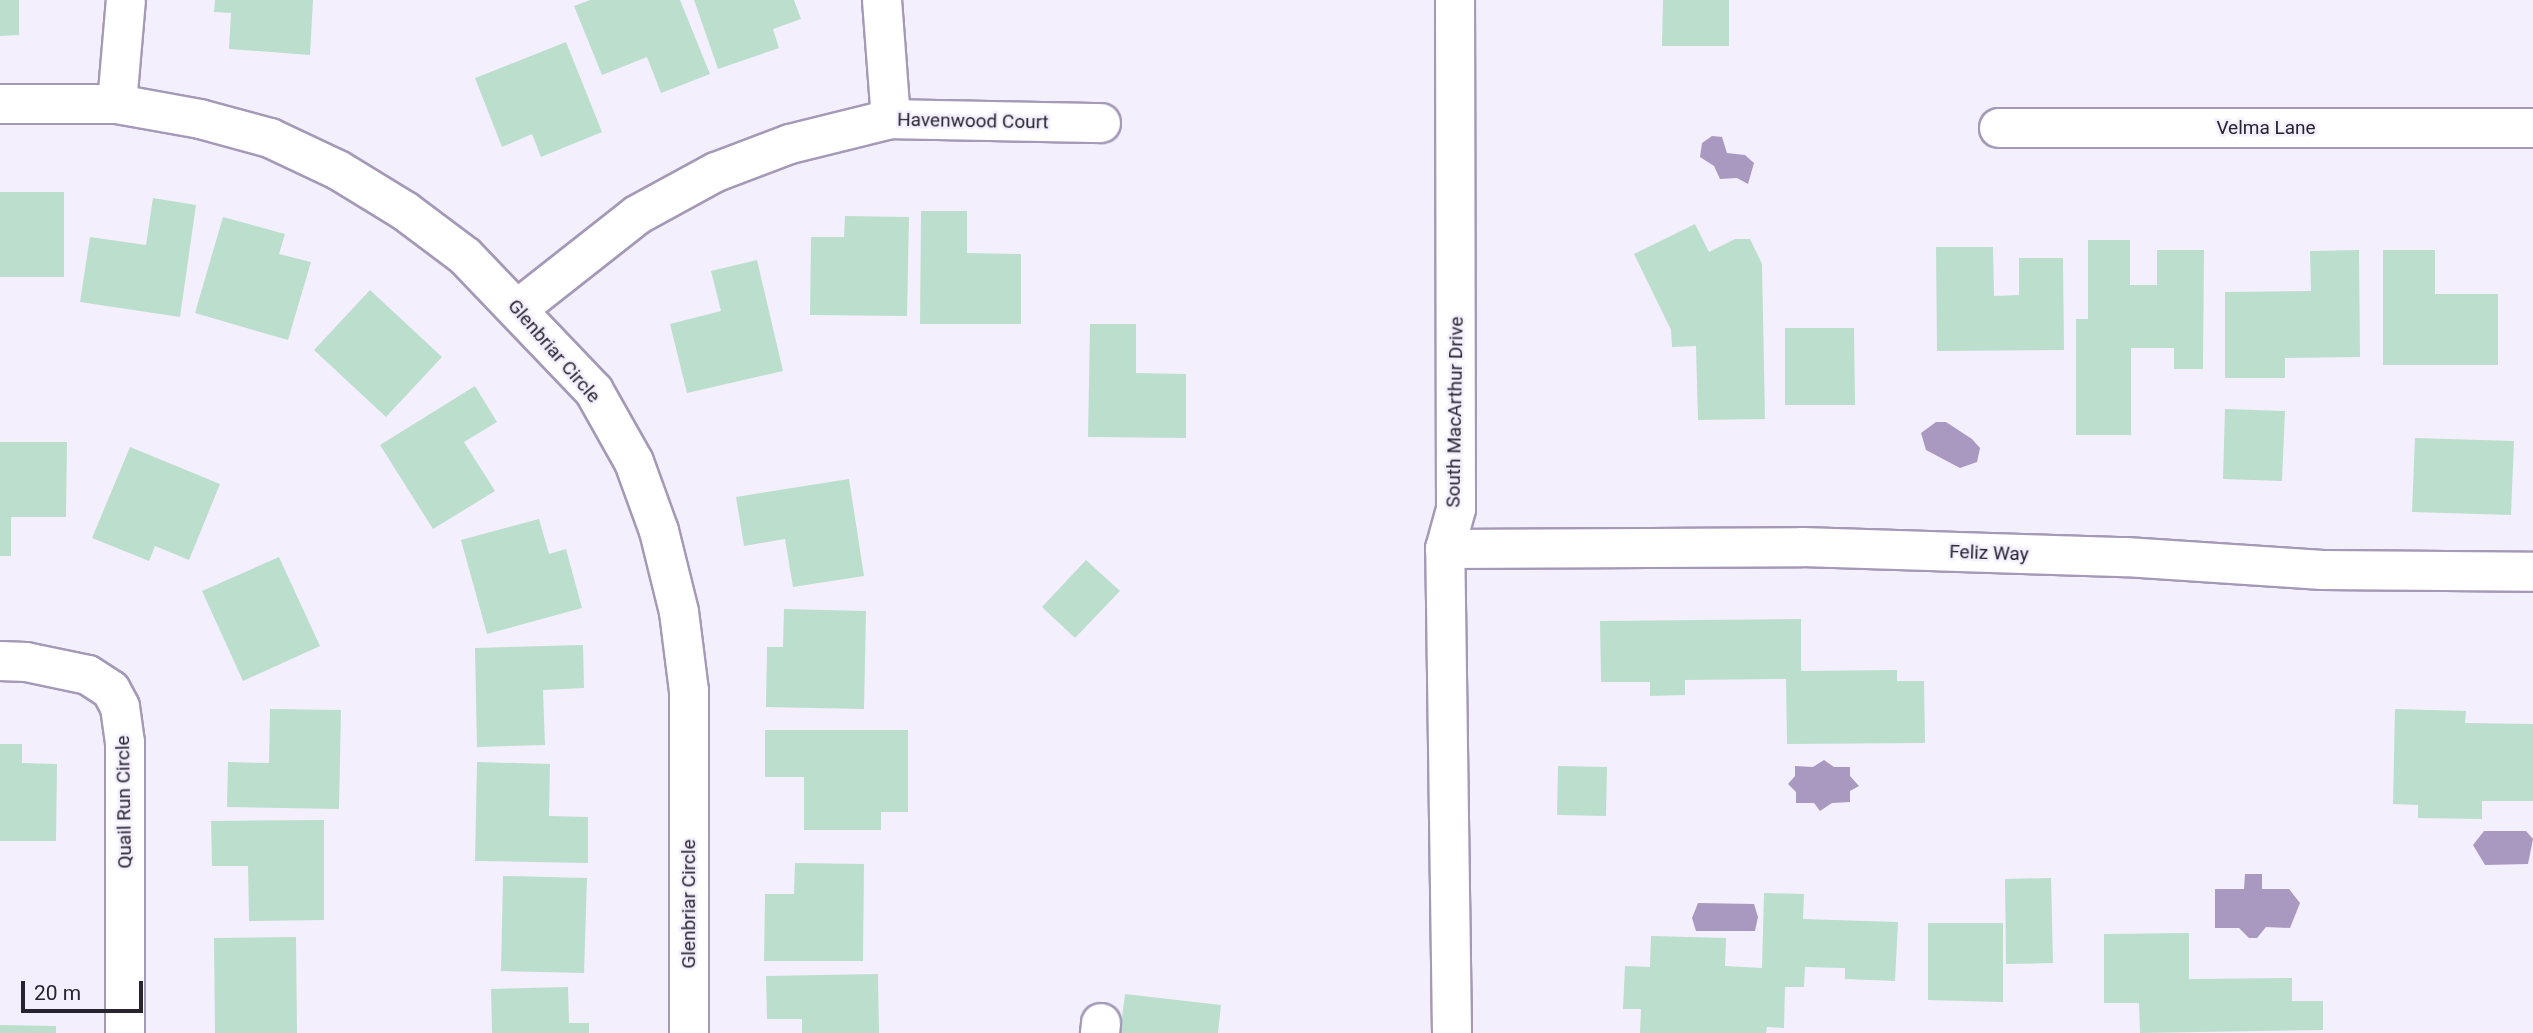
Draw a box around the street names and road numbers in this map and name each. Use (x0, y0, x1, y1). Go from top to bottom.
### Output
street label: Havenwood Court (897, 108, 1049, 134)
street label: Velma Lane (2216, 117, 2316, 139)
street label: Glenbriar Circle (503, 295, 605, 407)
street label: South MacArthur Drive (1442, 316, 1468, 508)
street label: Feliz Way (1949, 540, 2029, 566)
street label: Quail Run Circle (111, 735, 137, 869)
street label: Glenbriar Circle (678, 839, 700, 969)

